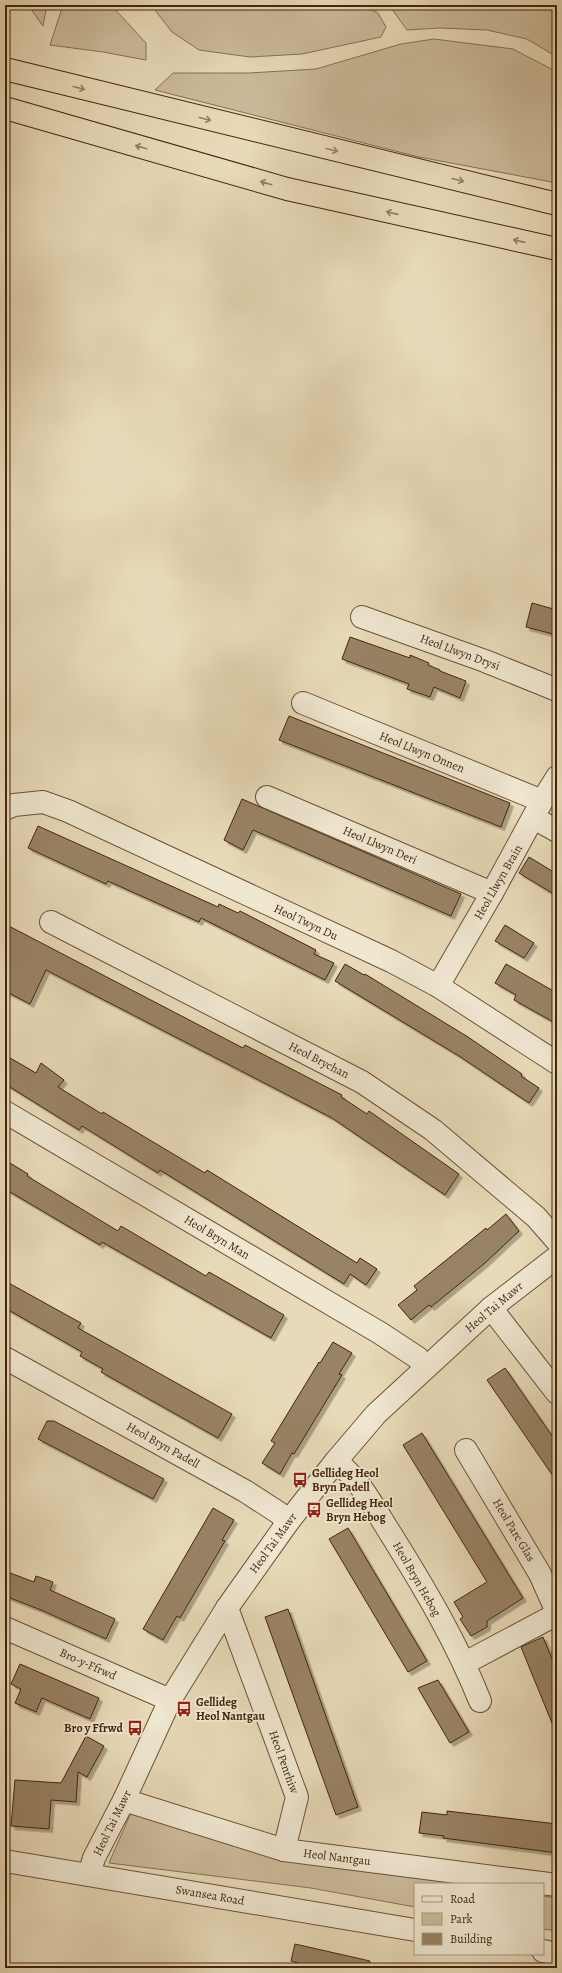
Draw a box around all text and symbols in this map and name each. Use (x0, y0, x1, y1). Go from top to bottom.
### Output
one-way arrow (72, 85, 85, 93)
one-way arrow (199, 116, 212, 123)
one-way arrow (134, 143, 147, 150)
one-way arrow (325, 146, 338, 154)
one-way arrow (451, 177, 464, 185)
one-way arrow (259, 179, 272, 186)
one-way arrow (386, 208, 399, 216)
one-way arrow (513, 236, 526, 244)
street label: Heol Llwyn Drysi (418, 630, 502, 674)
street label: Heol Llwyn Onnen (377, 728, 467, 777)
street label: Heol Llwyn Deri (340, 822, 420, 868)
street label: Heol Llwyn Brain (470, 841, 526, 923)
street label: Heol Twyn Du (271, 900, 341, 944)
street label: Heol Brychan (286, 1038, 352, 1082)
street label: Heol Bryn Man (181, 1211, 253, 1263)
street label: Heol Tai Mawr (462, 1278, 527, 1336)
street label: Heol Bryn Padell (124, 1418, 202, 1472)
place label: Gellideg Heol Bryn Padell (312, 1465, 380, 1495)
bus stop icon: Gellideg Heol Bryn Padell (291, 1471, 309, 1489)
place label: Gellideg Heol Bryn Hebog (326, 1495, 394, 1525)
street label: Heol Parc Glas (489, 1496, 539, 1565)
bus stop icon: Gellideg Heol Bryn Hebog (305, 1501, 323, 1519)
street label: Heol Tai Mawr (246, 1509, 301, 1577)
street label: Heol Bryn Hebog (389, 1539, 445, 1619)
street label: Bro-y-Ffrwd (57, 1644, 119, 1684)
place label: Gellideg Heol Nantgau (196, 1694, 266, 1724)
bus stop icon: Gellideg Heol Nantgau (175, 1700, 193, 1718)
bus stop icon: Bro y Ffrwd (126, 1719, 144, 1737)
place label: Bro y Ffrwd (64, 1720, 124, 1736)
street label: Heol Penrhiw (265, 1728, 303, 1796)
street label: Heol Tai Mawr (89, 1787, 135, 1859)
street label: Heol Nantgau (302, 1845, 372, 1869)
street label: Swansea Road (174, 1881, 246, 1909)
legend (414, 1883, 544, 1955)
text: Road (450, 1891, 476, 1907)
text: Park (450, 1911, 473, 1927)
text: Building (450, 1931, 492, 1947)

